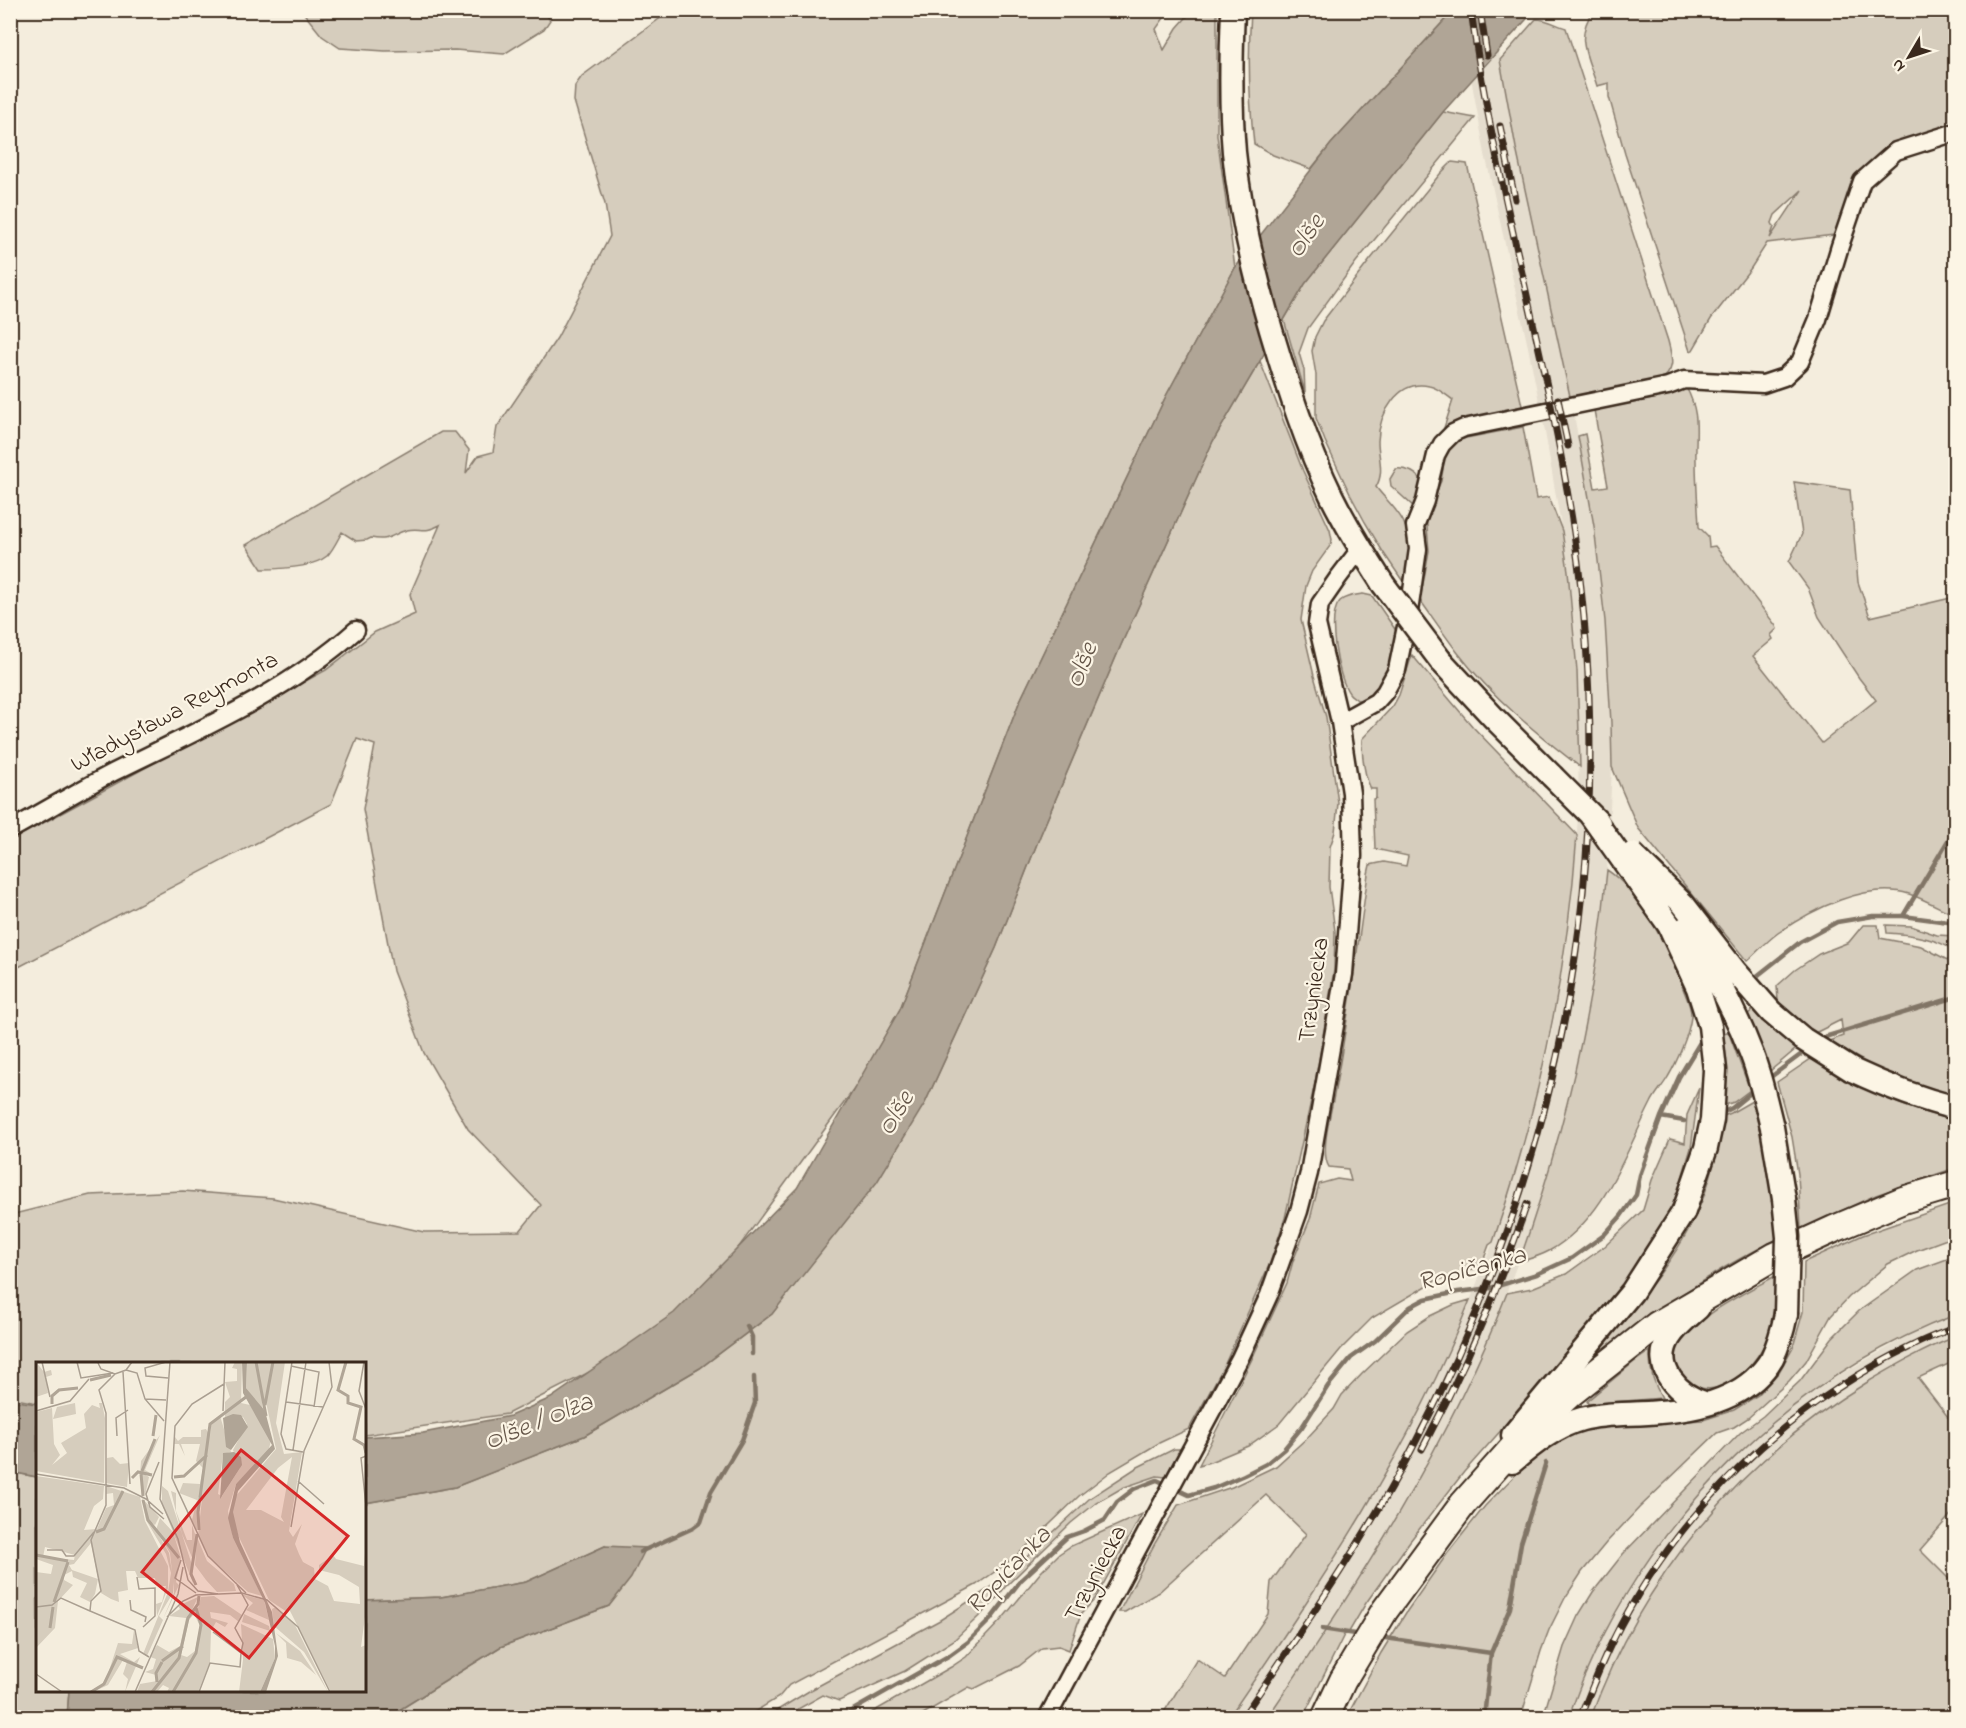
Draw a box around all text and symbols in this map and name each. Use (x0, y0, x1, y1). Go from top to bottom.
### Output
north arrow (1879, 27, 1939, 87)
text: N (1886, 53, 1912, 77)
water label: Olše (1278, 206, 1336, 267)
water label: Olše (1057, 636, 1110, 694)
street label: Władysława Reymonta (65, 643, 285, 783)
street label: Trzyniecka (1290, 935, 1341, 1045)
water label: Olše (869, 1083, 926, 1144)
water label: Ropičanka (1414, 1237, 1531, 1303)
inset map (36, 1362, 366, 1692)
water label: Olše / Olza (479, 1384, 600, 1462)
water label: Ropičanka (957, 1517, 1062, 1624)
street label: Trzyniecka (1057, 1519, 1138, 1629)

